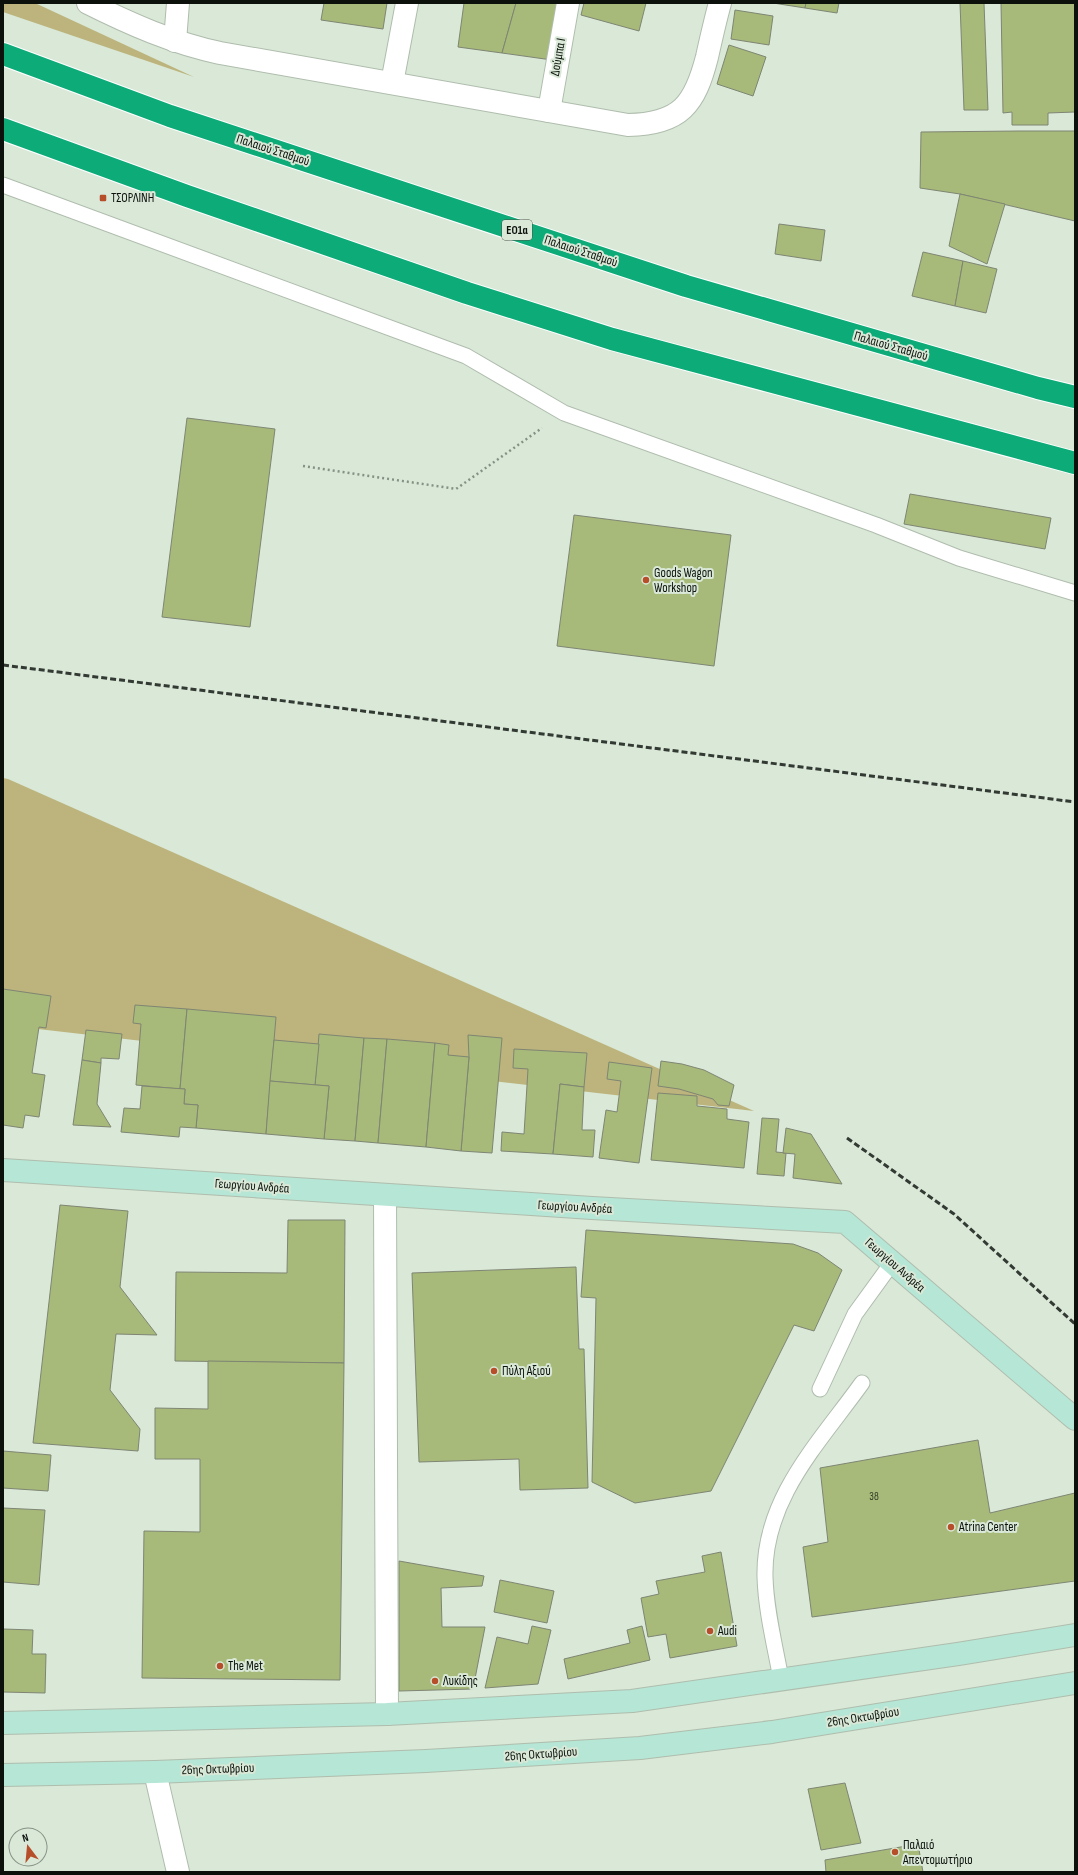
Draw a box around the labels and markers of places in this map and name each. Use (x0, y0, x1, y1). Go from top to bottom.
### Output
place label: ΤΣΟΡΛΙΝΗ (111, 190, 154, 206)
marker: ΤΣΟΡΛΙΝΗ (98, 193, 108, 203)
place label: Goods Wagon Workshop (654, 565, 713, 596)
marker: Goods Wagon Workshop (641, 575, 651, 585)
place label: Πύλη Αξιού (502, 1363, 551, 1379)
marker: Πύλη Αξιού (489, 1366, 499, 1376)
place label: Atrina Center (958, 1519, 1017, 1535)
marker: Atrina Center (946, 1522, 956, 1532)
place label: Audi (717, 1623, 737, 1639)
marker: Audi (705, 1626, 715, 1636)
place label: The Met (228, 1658, 263, 1674)
marker: The Met (215, 1661, 225, 1671)
place label: Λυκίδης (442, 1673, 478, 1689)
marker: Λυκίδης (430, 1676, 440, 1686)
place label: Παλαιό Απεντομωτήριο (902, 1837, 973, 1868)
marker: Παλαιό Απεντομωτήριο (890, 1847, 900, 1857)

